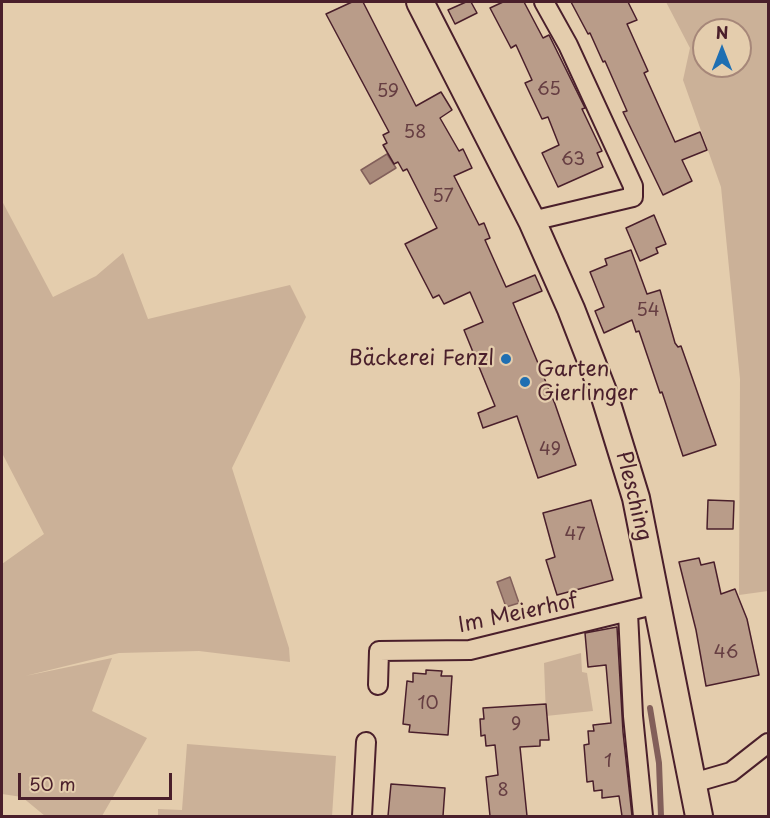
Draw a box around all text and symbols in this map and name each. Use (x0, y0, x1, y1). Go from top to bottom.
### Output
north arrow (692, 18, 752, 78)
text: N (716, 20, 728, 44)
house number: 65 (537, 79, 561, 101)
house number: 59 (377, 81, 399, 103)
house number: 58 (404, 122, 426, 144)
house number: 63 (561, 149, 585, 171)
house number: 57 (432, 186, 454, 208)
house number: 54 (636, 300, 660, 322)
place label: Bäckerei Fenzl (349, 346, 494, 372)
marker: Bäckerei Fenzl (499, 352, 513, 366)
place label: Garten Gierlinger (537, 357, 638, 407)
marker: Garten Gierlinger (518, 375, 532, 389)
house number: 49 (539, 439, 561, 461)
street label: Plesching (610, 448, 656, 544)
house number: 47 (564, 524, 586, 546)
street label: Im Meierhof (456, 589, 580, 639)
house number: 46 (714, 642, 738, 664)
house number: 10 (417, 693, 439, 715)
house number: 9 (511, 714, 521, 736)
house number: 1 (604, 751, 612, 773)
scale bar (21, 761, 176, 799)
text: 50 m (29, 770, 76, 797)
house number: 8 (497, 780, 509, 802)

